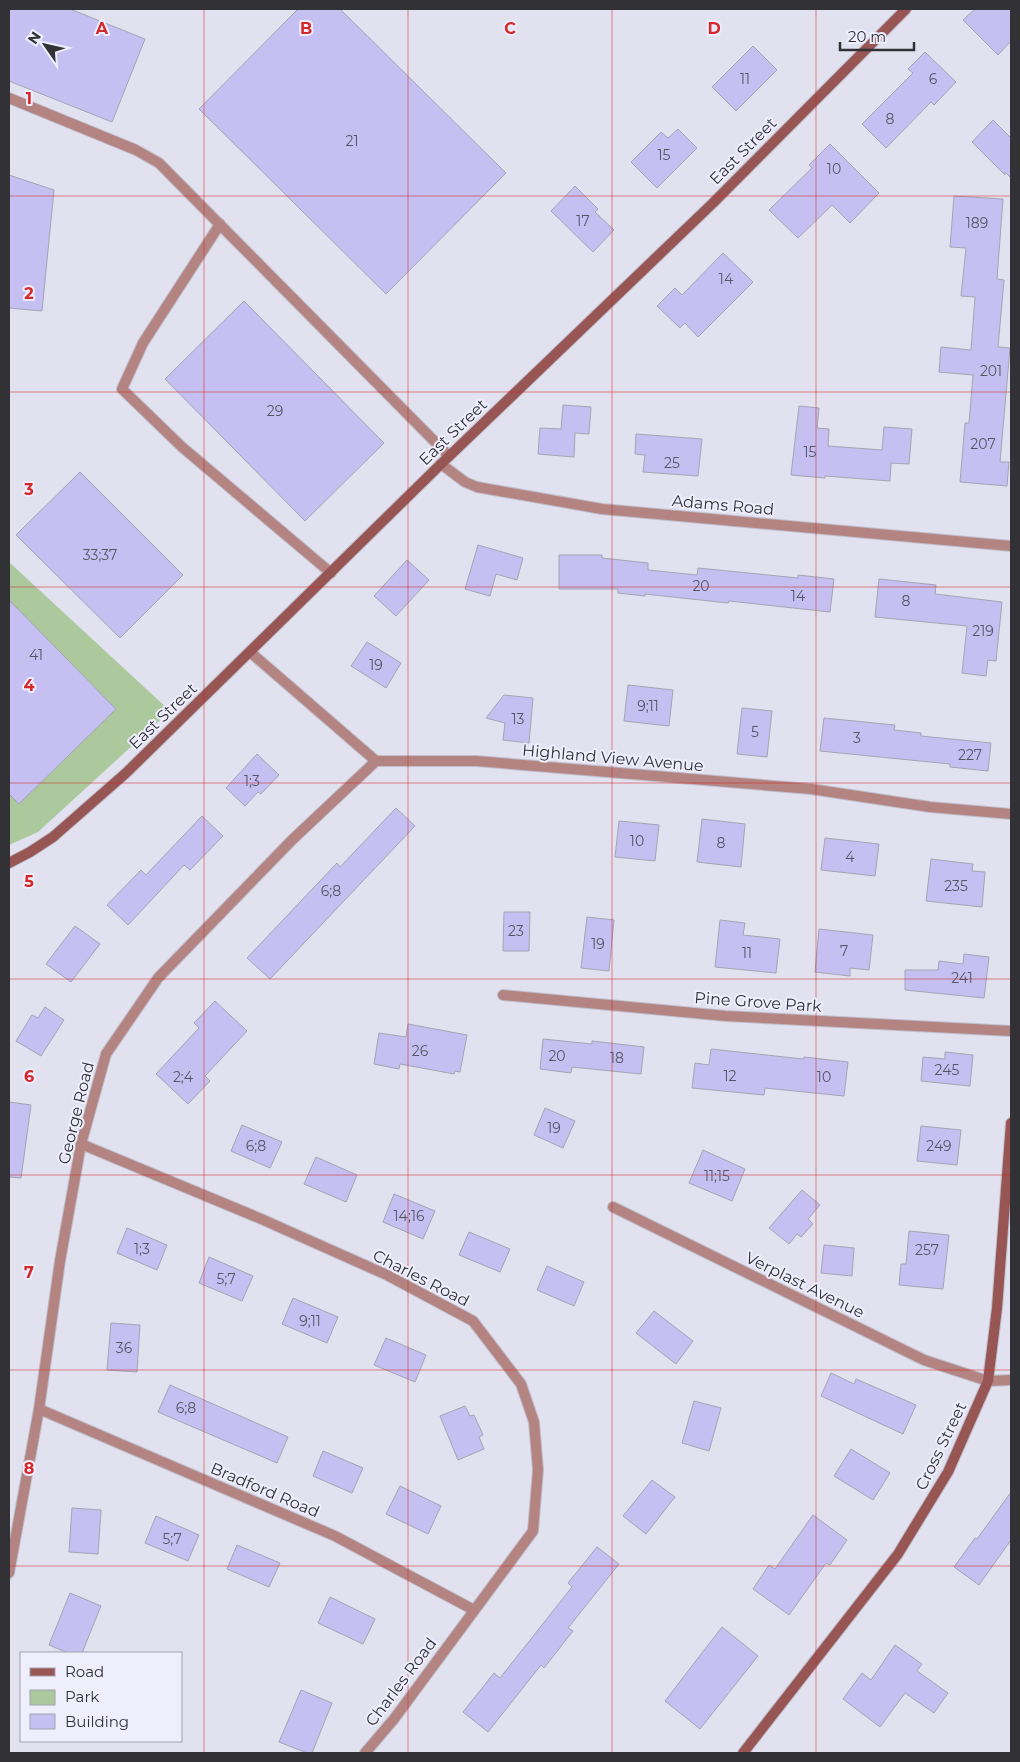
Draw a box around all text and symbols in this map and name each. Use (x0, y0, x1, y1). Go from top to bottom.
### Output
text: A (95, 19, 109, 38)
text: B (300, 19, 312, 38)
text: C (504, 19, 516, 38)
text: D (707, 19, 721, 38)
north arrow (20, 20, 70, 70)
scale bar (840, 20, 914, 52)
text: 20 m (848, 27, 886, 46)
text: N (24, 28, 45, 47)
house number: 11 (740, 70, 750, 88)
house number: 6 (929, 70, 938, 88)
text: 1 (26, 89, 32, 108)
house number: 8 (886, 110, 895, 128)
street label: East Street (706, 113, 781, 188)
house number: 21 (345, 132, 359, 150)
house number: 15 (658, 146, 671, 164)
house number: 10 (827, 160, 841, 178)
house number: 17 (576, 212, 590, 230)
house number: 189 (966, 214, 988, 232)
house number: 14 (719, 270, 734, 288)
text: 2 (24, 284, 34, 303)
house number: 201 (980, 362, 1002, 380)
street label: East Street (415, 395, 491, 469)
house number: 29 (267, 402, 283, 420)
house number: 207 (970, 435, 996, 453)
house number: 15 (804, 443, 817, 461)
house number: 25 (664, 454, 680, 472)
text: 3 (23, 480, 34, 499)
street label: Adams Road (671, 491, 775, 519)
house number: 33;37 (83, 546, 117, 564)
house number: 20 (692, 577, 710, 595)
house number: 14 (791, 587, 806, 605)
house number: 8 (902, 592, 911, 610)
house number: 219 (972, 622, 994, 640)
house number: 41 (29, 646, 43, 664)
house number: 19 (369, 656, 383, 674)
text: 4 (23, 676, 35, 695)
street label: East Street (125, 679, 201, 753)
house number: 9;11 (637, 697, 659, 715)
house number: 13 (512, 710, 525, 728)
house number: 5 (751, 723, 759, 741)
house number: 3 (853, 729, 861, 747)
street label: Highland View Avenue (522, 741, 704, 775)
house number: 227 (958, 746, 982, 764)
house number: 1;3 (244, 772, 260, 790)
house number: 10 (630, 832, 644, 850)
house number: 8 (717, 834, 726, 852)
house number: 4 (845, 848, 855, 866)
text: 5 (24, 872, 34, 891)
house number: 235 (944, 877, 968, 895)
house number: 6;8 (321, 882, 341, 900)
house number: 23 (508, 922, 524, 940)
house number: 19 (591, 935, 605, 953)
house number: 7 (840, 942, 848, 960)
house number: 11 (742, 944, 752, 962)
house number: 241 (951, 969, 973, 987)
street label: Pine Grove Park (694, 988, 823, 1016)
house number: 26 (412, 1042, 429, 1060)
house number: 20 (548, 1047, 566, 1065)
house number: 18 (610, 1049, 624, 1067)
street label: George Road (54, 1060, 98, 1166)
house number: 245 (935, 1061, 959, 1079)
text: 6 (24, 1067, 34, 1086)
house number: 12 (723, 1067, 737, 1085)
house number: 2;4 (173, 1068, 194, 1086)
house number: 10 (817, 1068, 831, 1086)
house number: 19 (547, 1119, 561, 1137)
house number: 6;8 (246, 1137, 266, 1155)
house number: 249 (926, 1137, 952, 1155)
house number: 11;15 (704, 1167, 730, 1185)
house number: 14;16 (394, 1207, 425, 1225)
house number: 1;3 (134, 1240, 150, 1258)
house number: 257 (915, 1241, 939, 1259)
street label: Charles Road (370, 1246, 472, 1310)
street label: Verplast Avenue (743, 1248, 867, 1322)
text: 7 (24, 1263, 34, 1282)
house number: 5;7 (216, 1270, 236, 1288)
house number: 9;11 (299, 1312, 321, 1330)
house number: 36 (116, 1339, 133, 1357)
street label: Cross Street (911, 1398, 971, 1493)
house number: 6;8 (176, 1399, 196, 1417)
street label: Bradford Road (208, 1458, 322, 1522)
text: 8 (24, 1459, 34, 1478)
house number: 5;7 (162, 1530, 182, 1548)
street label: Charles Road (362, 1634, 440, 1730)
legend (20, 1652, 182, 1742)
text: Road (65, 1662, 104, 1681)
text: Park (65, 1687, 99, 1706)
text: Building (65, 1712, 129, 1731)

